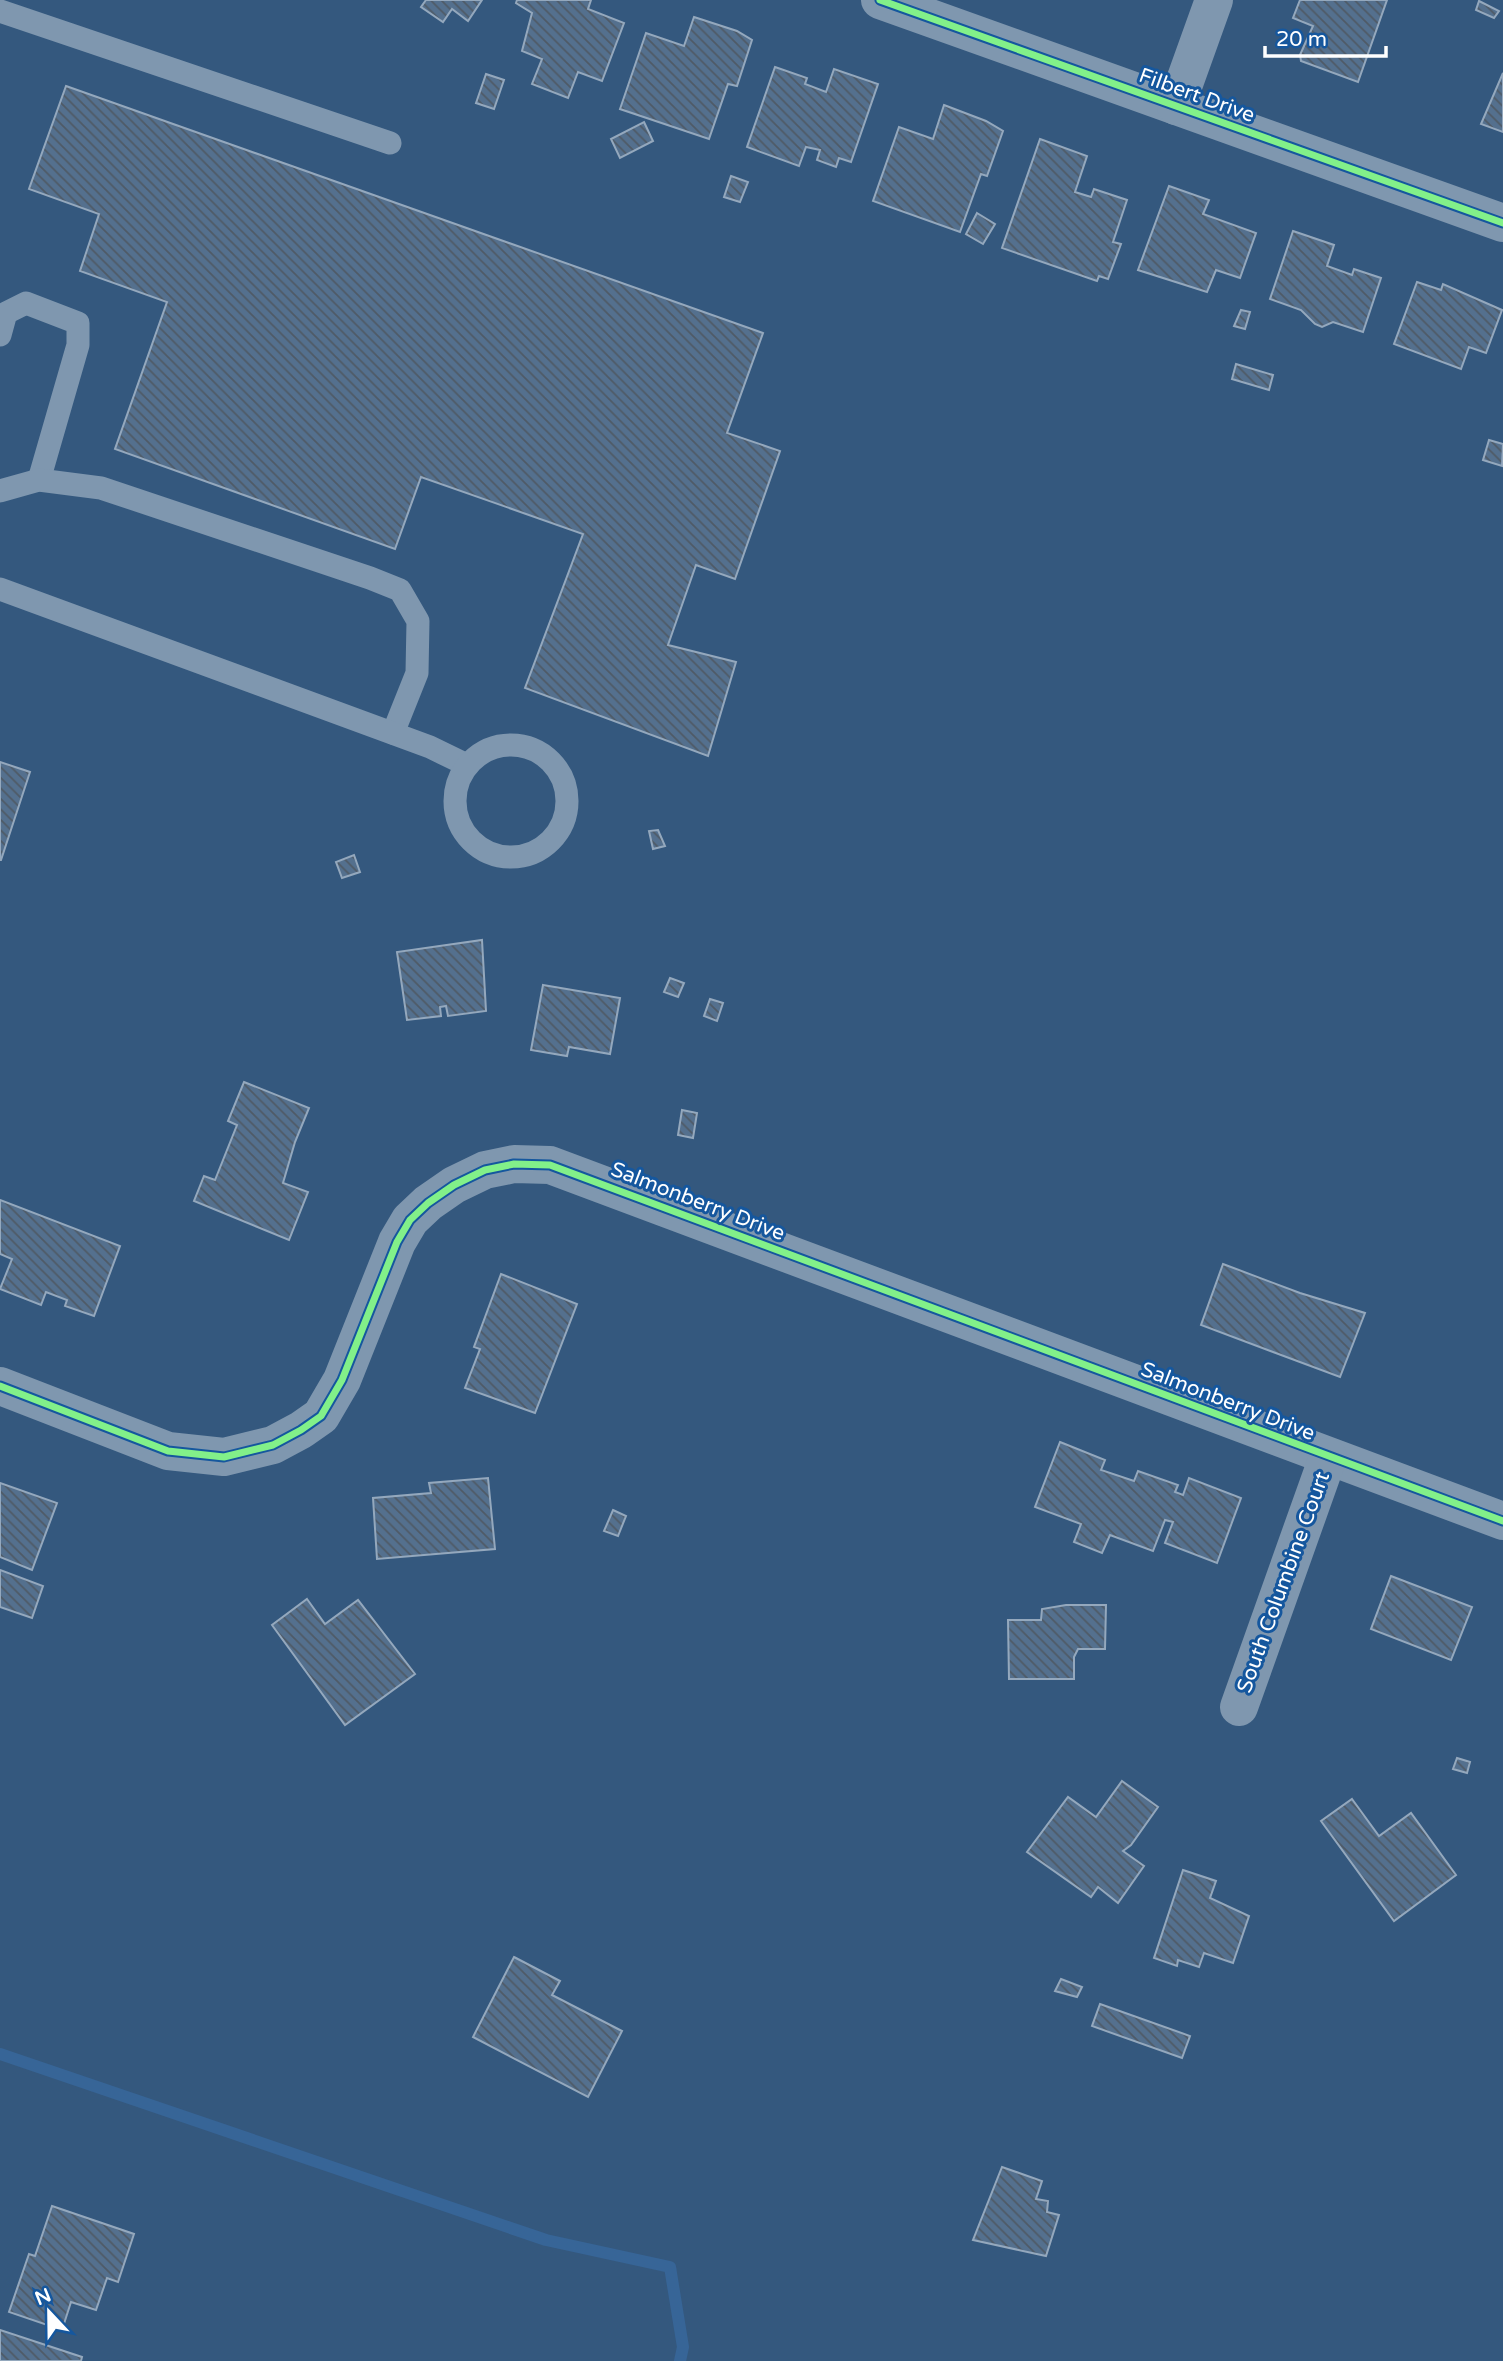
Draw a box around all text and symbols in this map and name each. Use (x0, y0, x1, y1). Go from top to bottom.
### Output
scale bar (1265, 14, 1386, 58)
text: 20 m (1276, 27, 1327, 52)
street label: Filbert Drive (1136, 63, 1258, 128)
street label: Salmonberry Drive (607, 1157, 789, 1246)
street label: Salmonberry Drive (1137, 1357, 1319, 1446)
street label: South Columbine Court (1232, 1468, 1335, 1696)
north arrow (14, 2277, 84, 2347)
text: N (32, 2284, 54, 2310)

